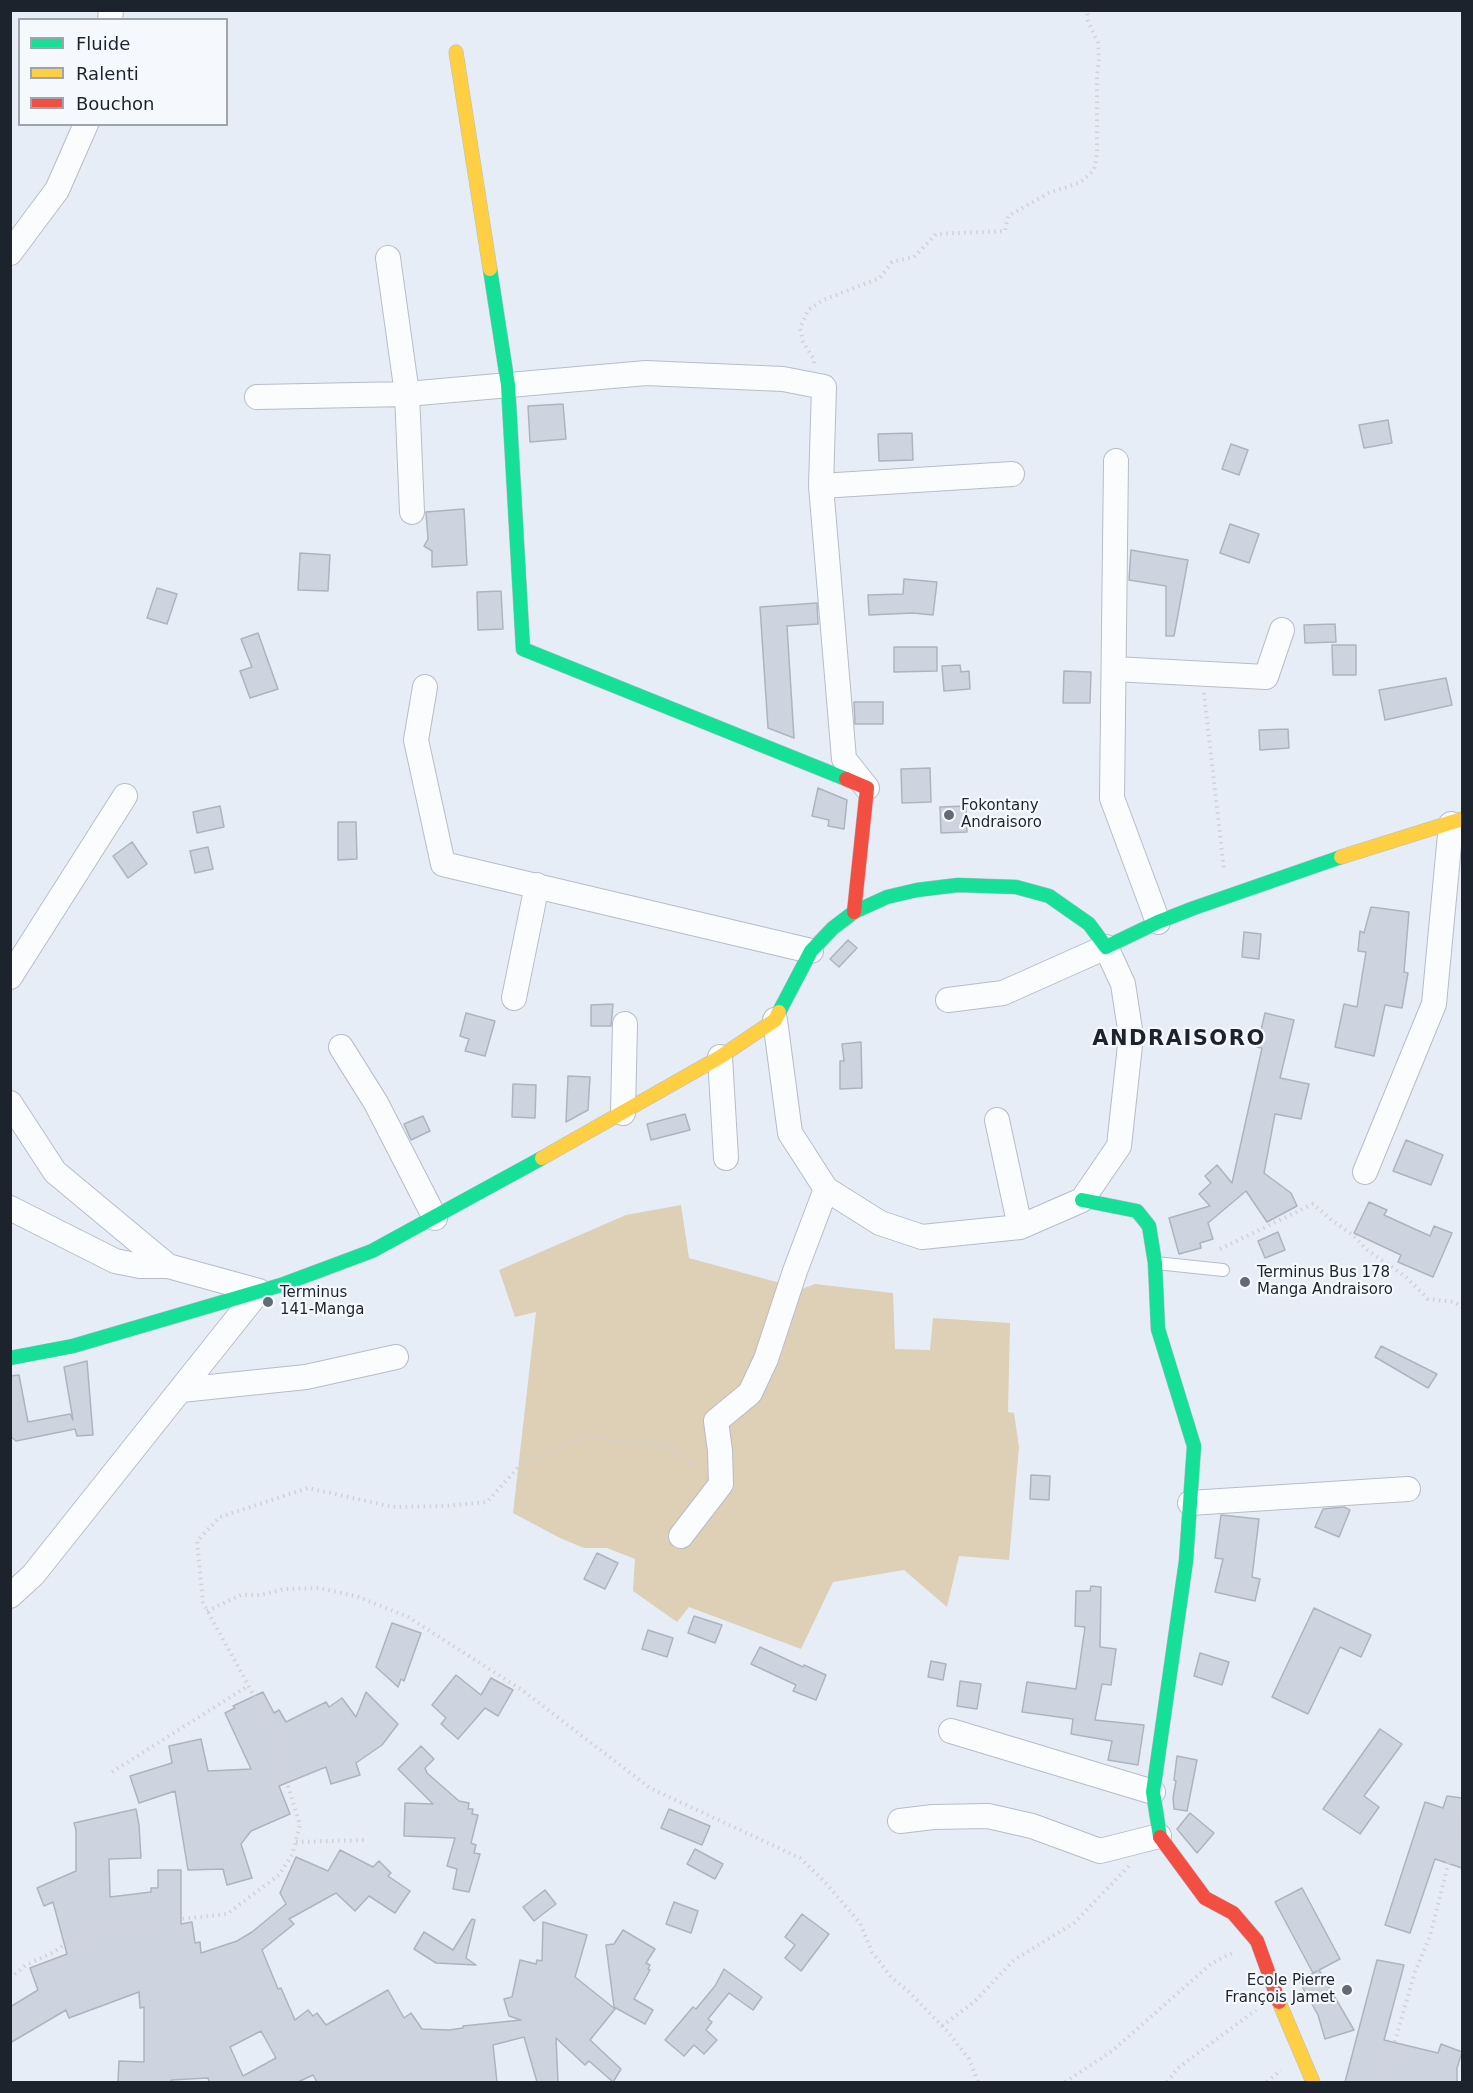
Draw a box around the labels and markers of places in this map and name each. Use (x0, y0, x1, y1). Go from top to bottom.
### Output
place label: Fokontany Andraisoro (961, 797, 1042, 832)
marker: Fokontany Andraisoro (942, 808, 956, 822)
place label: Terminus Bus 178 Manga Andraisoro (1257, 1264, 1393, 1299)
marker: Terminus Bus 178 Manga Andraisoro (1238, 1275, 1252, 1289)
place label: Terminus 141-Manga (280, 1284, 364, 1319)
marker: Terminus 141-Manga (261, 1295, 275, 1309)
place label: Ecole Pierre François Jamet (1225, 1972, 1335, 2007)
marker: Ecole Pierre François Jamet (1340, 1983, 1354, 1997)

